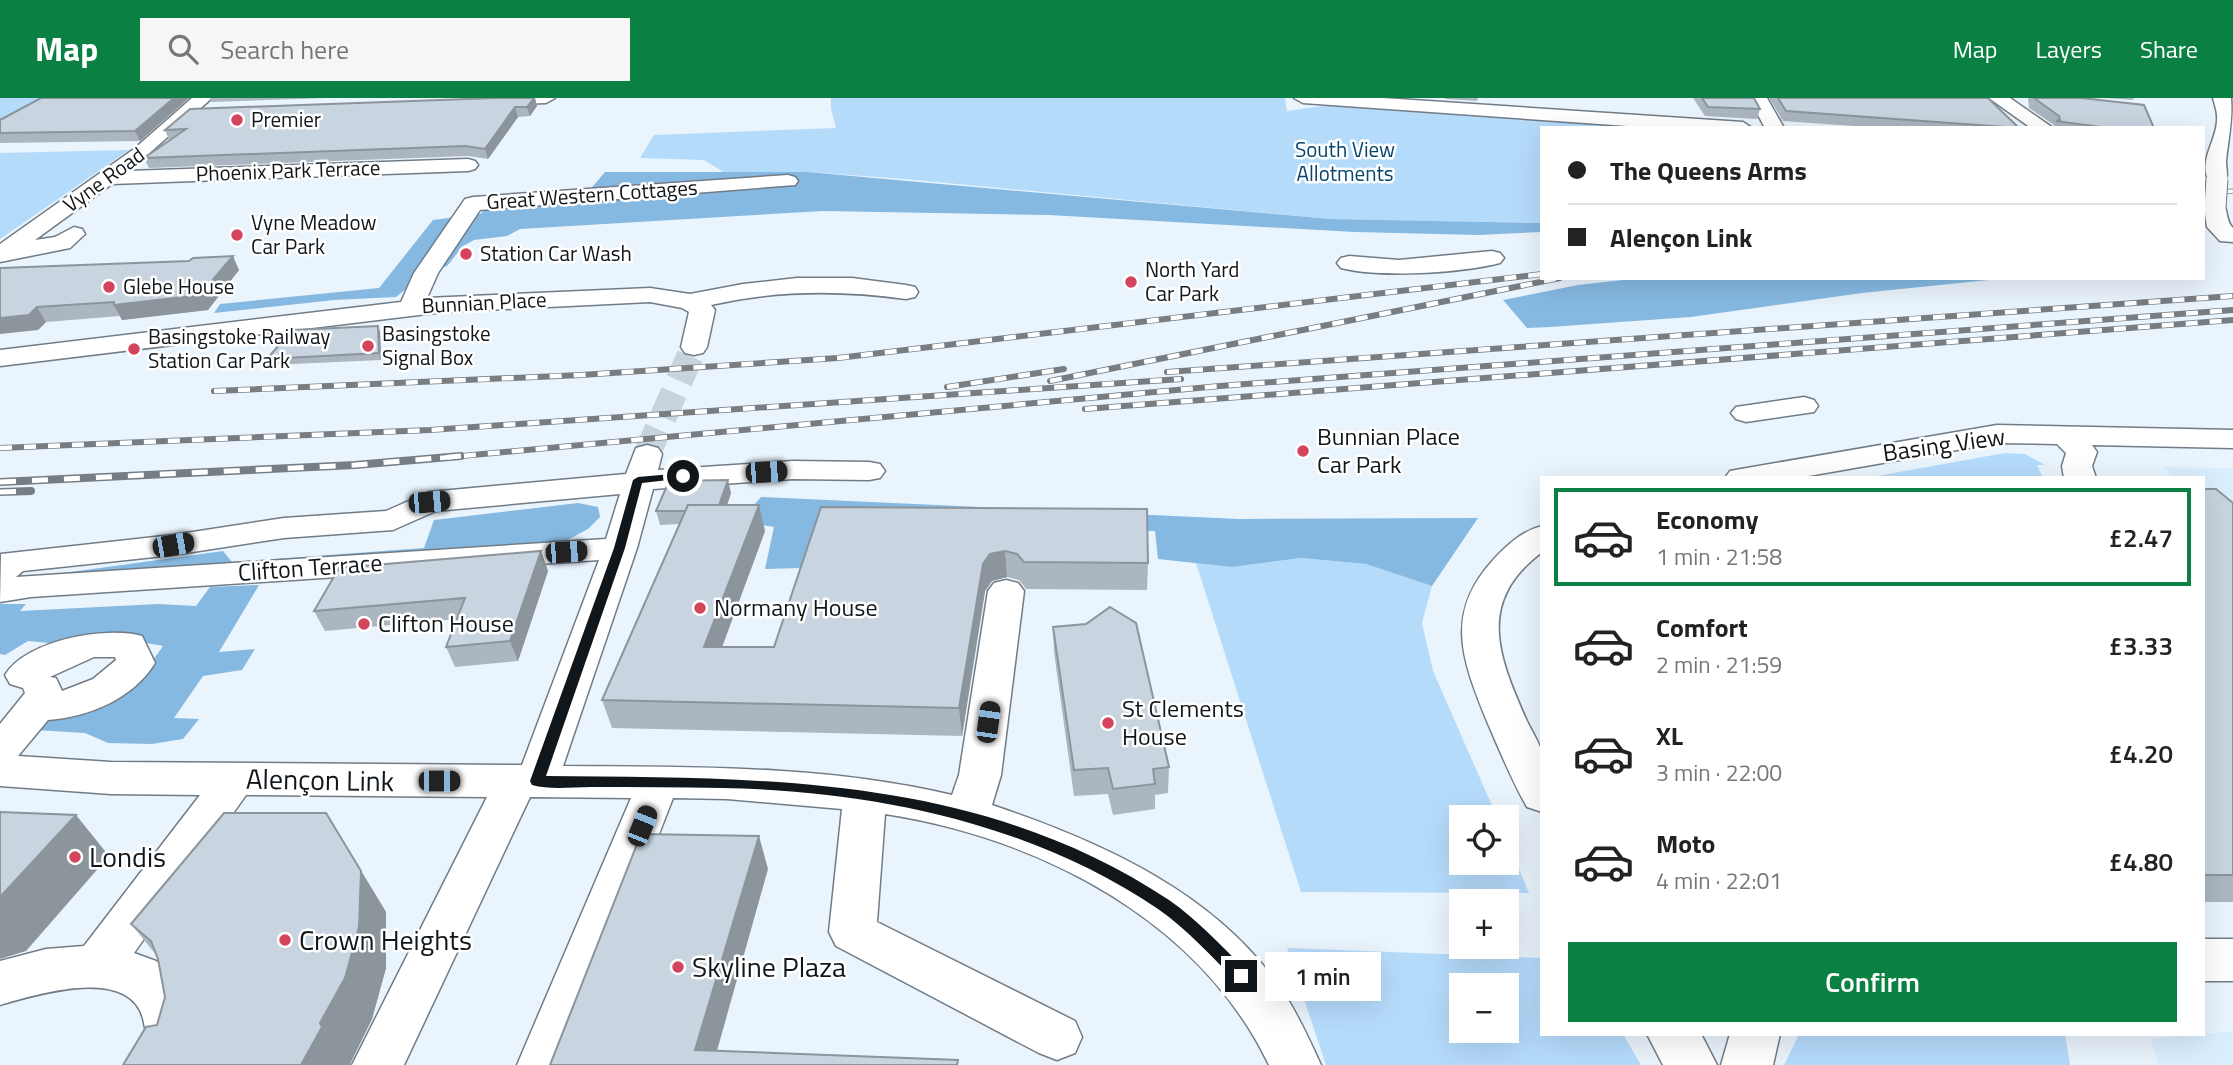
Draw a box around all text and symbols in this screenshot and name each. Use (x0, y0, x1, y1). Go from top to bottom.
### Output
search box (140, 18, 630, 81)
text: Map (35, 24, 98, 74)
icon: search (164, 30, 202, 68)
text: Search here (220, 30, 349, 69)
text: Map (1953, 31, 1998, 67)
text: Layers (2036, 31, 2102, 67)
text: Share (2140, 31, 2198, 67)
place label: Premier (251, 103, 321, 135)
marker: Premier (229, 112, 245, 128)
park label: South View Allotments (1295, 133, 1395, 189)
street label: Vyne Road (56, 139, 151, 220)
street label: Phoenix Park Terrace (195, 151, 381, 189)
text: The Queens Arms (1610, 151, 1807, 190)
street label: Great Western Cottages (485, 171, 699, 217)
place label: Vyne Meadow Car Park (251, 206, 376, 262)
text: Alençon Link (1610, 218, 1752, 257)
marker: Vyne Meadow Car Park (229, 227, 245, 243)
place label: Station Car Wash (480, 237, 632, 269)
marker: Station Car Wash (458, 246, 474, 262)
place label: North Yard Car Park (1145, 253, 1239, 309)
place label: Glebe House (123, 270, 234, 302)
marker: North Yard Car Park (1123, 274, 1139, 290)
marker: Glebe House (101, 279, 117, 295)
street label: Bunnian Place (421, 283, 547, 321)
place label: Basingstoke Signal Box (382, 317, 491, 373)
place label: Basingstoke Railway Station Car Park (148, 320, 331, 376)
marker: Basingstoke Signal Box (360, 338, 376, 354)
marker: Basingstoke Railway Station Car Park (126, 341, 142, 357)
place label: Bunnian Place Car Park (1317, 418, 1460, 482)
street label: Basing View (1880, 418, 2007, 470)
marker: Bunnian Place Car Park (1295, 443, 1311, 459)
route start (667, 460, 699, 492)
car (745, 460, 788, 484)
car (408, 490, 451, 514)
text: Economy (1656, 500, 1758, 539)
icon: car (1572, 506, 1635, 569)
text: £2.47 (2109, 518, 2173, 557)
car (151, 531, 196, 559)
text: 1 min · 21:58 (1656, 539, 1782, 574)
car (545, 540, 588, 564)
street label: Clifton Terrace (236, 544, 383, 590)
place label: Normany House (714, 589, 878, 625)
marker: Normany House (692, 600, 708, 616)
place label: Clifton House (378, 605, 514, 641)
text: Comfort (1656, 608, 1748, 647)
icon: car (1572, 614, 1635, 677)
marker: Clifton House (356, 616, 372, 632)
text: £3.33 (2109, 626, 2173, 665)
text: 2 min · 21:59 (1656, 647, 1782, 682)
place label: St Clements House (1122, 690, 1244, 754)
car (975, 700, 1002, 744)
marker: St Clements House (1100, 715, 1116, 731)
text: XL (1656, 716, 1683, 755)
icon: car (1572, 722, 1635, 785)
text: £4.20 (2109, 734, 2173, 773)
text: 3 min · 22:00 (1656, 755, 1782, 790)
street label: Alençon Link (245, 757, 395, 802)
car (419, 771, 461, 792)
car (625, 803, 660, 849)
map controls (1449, 805, 1519, 1043)
button: locate (1449, 805, 1519, 875)
text: Moto (1656, 824, 1715, 863)
icon: car (1572, 830, 1635, 893)
place label: Londis (89, 835, 166, 878)
text: £4.80 (2109, 842, 2173, 881)
marker: Londis (67, 849, 83, 865)
text: 4 min · 22:01 (1656, 863, 1782, 898)
button: + (1449, 889, 1519, 959)
place label: Crown Heights (299, 918, 472, 961)
marker: Crown Heights (277, 932, 293, 948)
button: Confirm (1568, 942, 2177, 1022)
place label: Skyline Plaza (692, 945, 846, 988)
callout: 1 min (1266, 952, 1381, 1001)
marker: Skyline Plaza (670, 959, 686, 975)
text: 1 min (1295, 959, 1351, 994)
route end (1225, 960, 1257, 992)
button: − (1449, 973, 1519, 1043)

